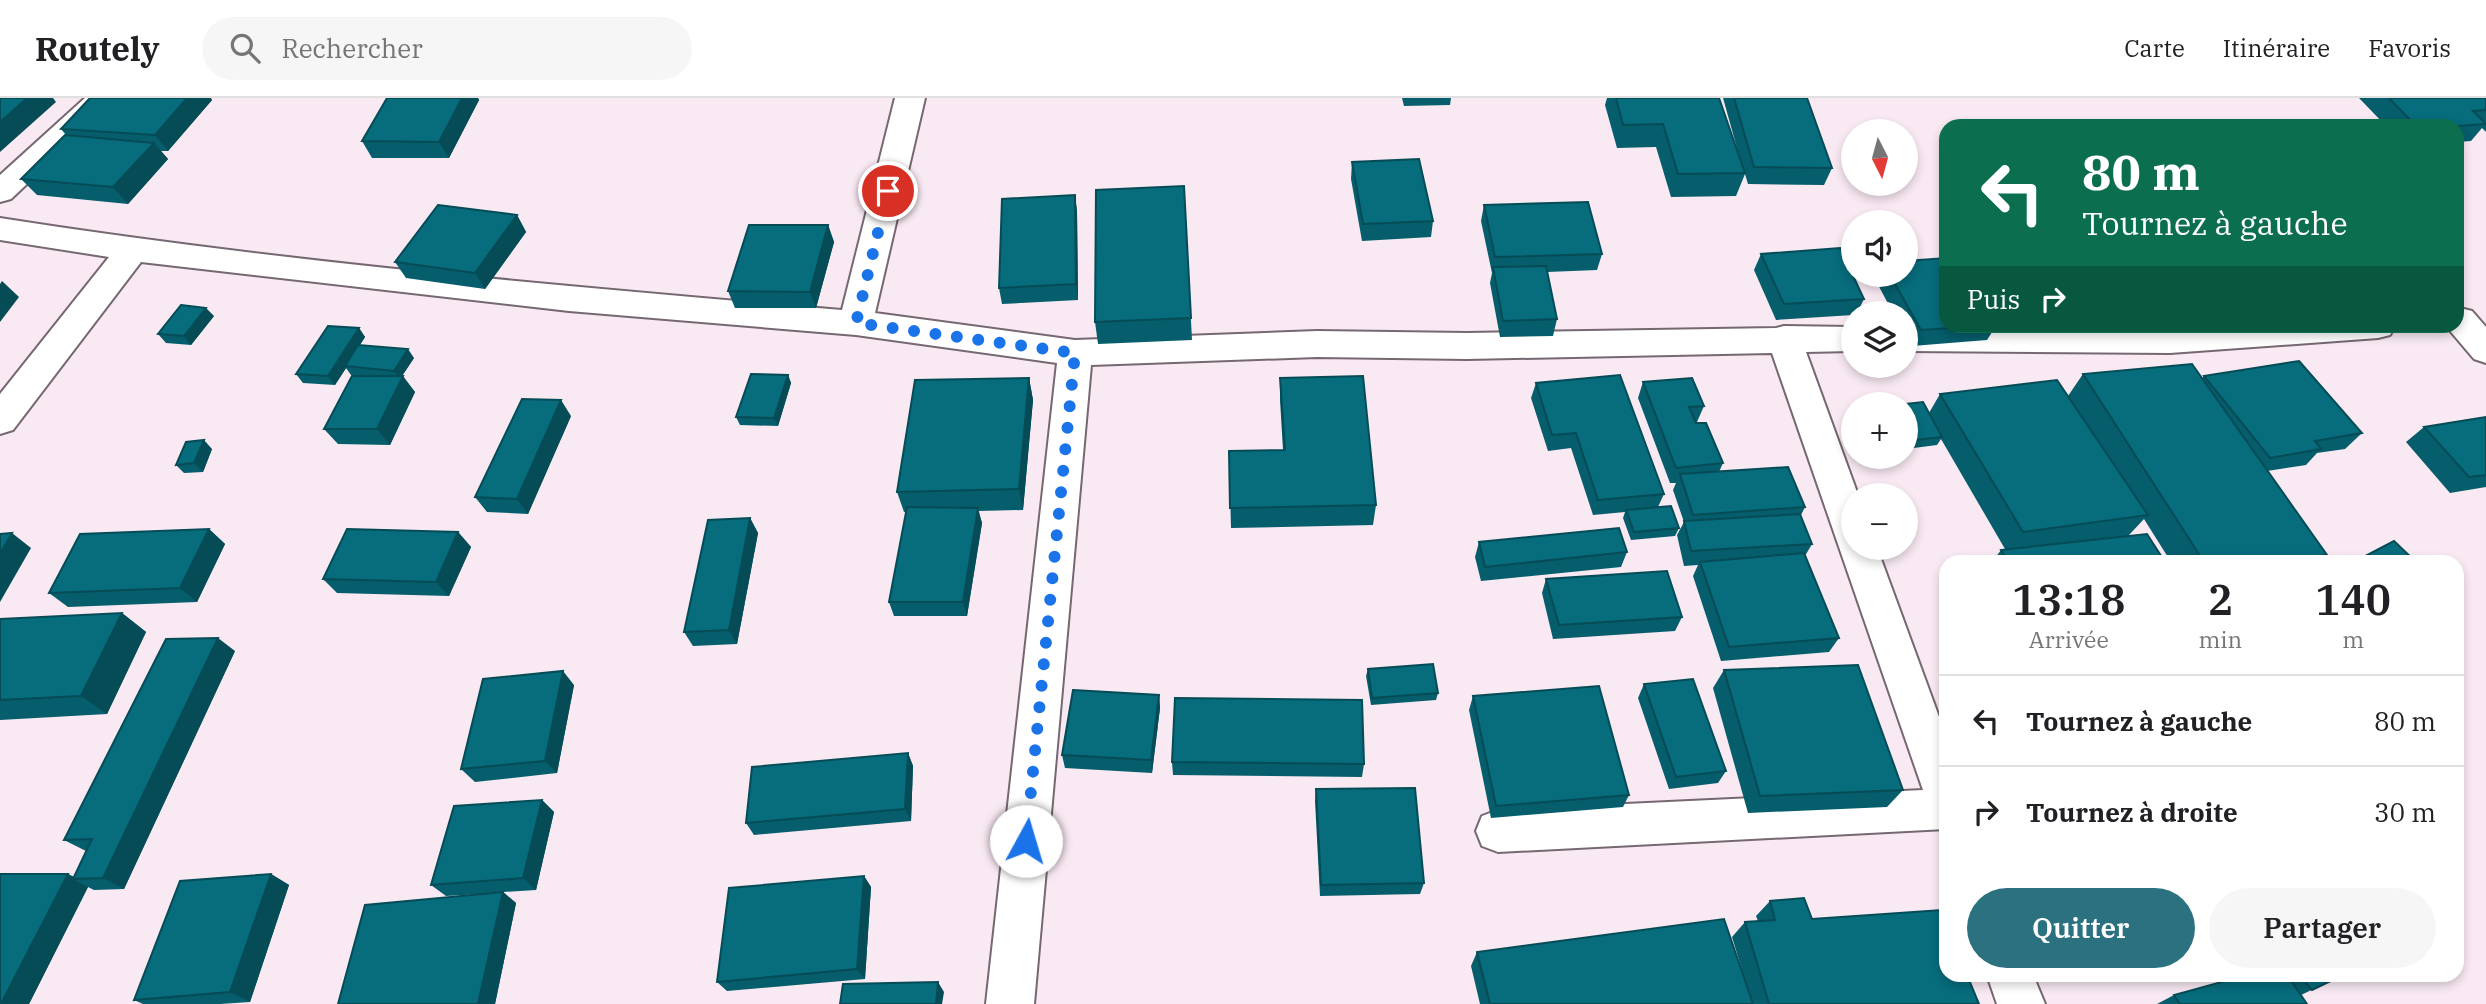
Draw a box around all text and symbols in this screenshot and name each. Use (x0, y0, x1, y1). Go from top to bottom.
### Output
search box (202, 17, 692, 80)
text: Routely (35, 27, 160, 70)
icon: search (226, 29, 264, 67)
text: Rechercher (282, 31, 423, 65)
text: Carte (2124, 32, 2185, 64)
text: Itinéraire (2223, 32, 2330, 64)
text: Favoris (2368, 32, 2451, 64)
north arrow (1841, 119, 1918, 196)
map controls (1841, 119, 1918, 560)
text: 80 m (2082, 140, 2200, 203)
icon: left (1967, 147, 2058, 238)
pin (858, 161, 918, 221)
icon: arrive (869, 172, 907, 210)
text: Tournez à gauche (2082, 202, 2348, 244)
button: sound (1841, 210, 1918, 287)
icon: right (2034, 280, 2072, 318)
text: Puis (1967, 282, 2020, 316)
button: layers (1841, 301, 1918, 378)
button: + (1841, 392, 1918, 469)
button: − (1841, 483, 1918, 560)
text: 13:18 (2012, 572, 2125, 627)
text: 2 (2208, 572, 2233, 627)
text: 140 (2315, 572, 2391, 627)
text: Arrivée (2029, 624, 2109, 654)
text: min (2198, 624, 2242, 654)
text: m (2342, 624, 2364, 654)
icon: left (1967, 702, 2005, 740)
text: Tournez à gauche (2026, 704, 2252, 738)
text: 80 m (2374, 704, 2436, 738)
icon: right (1967, 793, 2005, 831)
text: Tournez à droite (2026, 795, 2238, 829)
text: 30 m (2374, 795, 2436, 829)
position arrow (989, 804, 1063, 878)
button: Quitter (1967, 888, 2195, 968)
button: Partager (2209, 888, 2436, 968)

